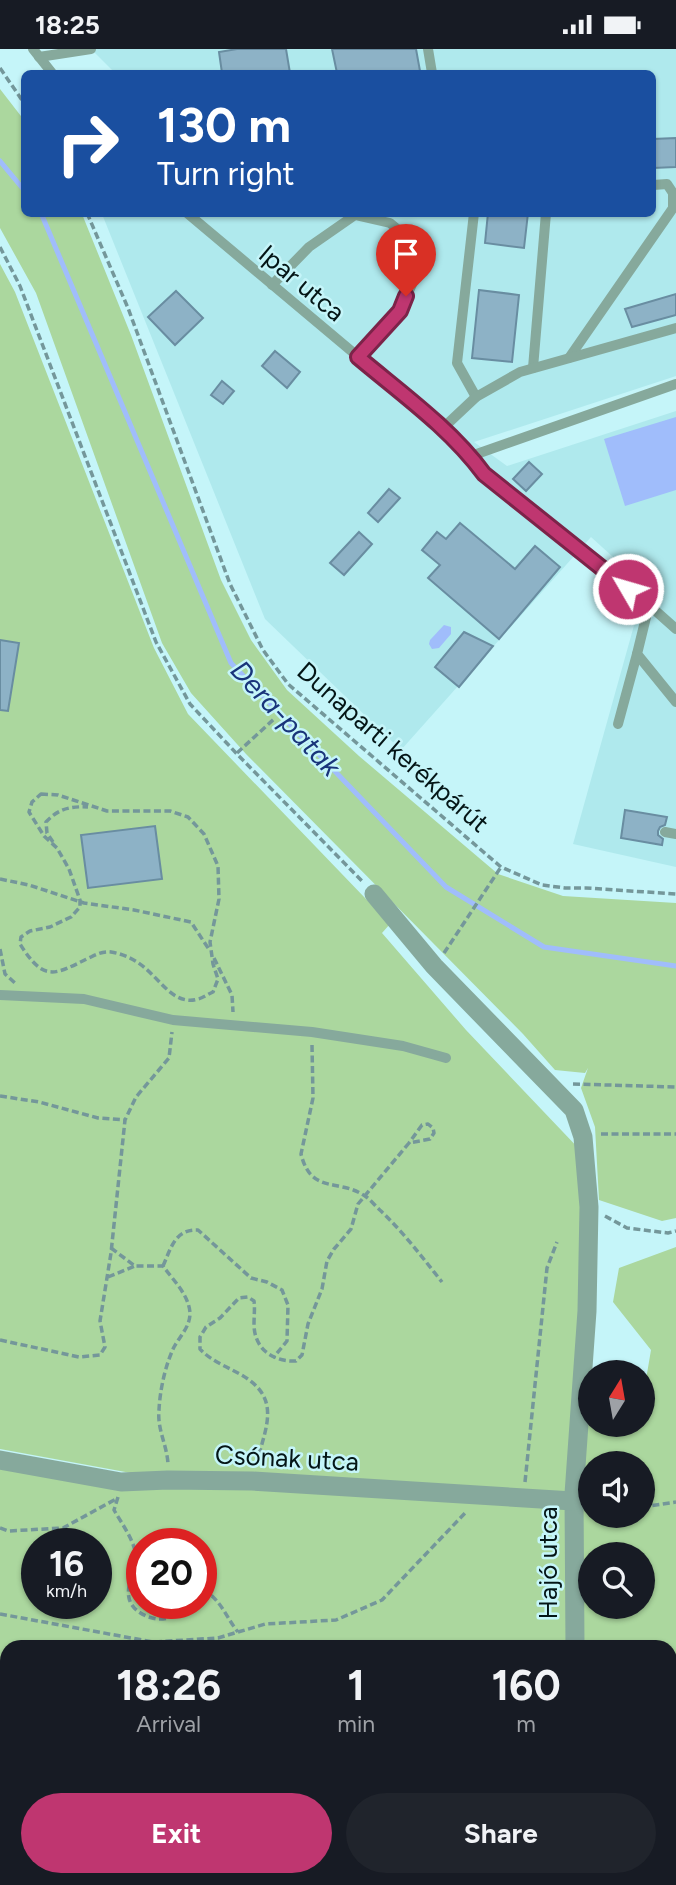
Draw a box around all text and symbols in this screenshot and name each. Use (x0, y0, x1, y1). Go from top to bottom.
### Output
text: 18:25 (35, 9, 100, 41)
text: 130 m (157, 95, 291, 154)
icon: right (42, 98, 133, 189)
text: Turn right (157, 155, 295, 193)
pin (376, 224, 436, 296)
icon: arrive (387, 235, 425, 273)
street label: Ipar utca (252, 238, 352, 328)
position arrow (591, 552, 665, 626)
water label: Dera-patak (224, 653, 349, 784)
street label: Dunaparti kerékpárút (291, 655, 496, 839)
north arrow (578, 1360, 654, 1437)
map controls (578, 1360, 655, 1619)
street label: Csónak utca (214, 1438, 360, 1478)
button: sound (578, 1451, 655, 1528)
street label: Hajó utca (532, 1507, 564, 1619)
speed limit sign: 20 (126, 1528, 217, 1619)
button: search (578, 1542, 655, 1619)
text: 16 (49, 1543, 84, 1585)
text: km/h (46, 1580, 87, 1602)
text: 18:26 (116, 1660, 221, 1711)
text: 1 (347, 1660, 365, 1711)
text: 160 (491, 1660, 561, 1711)
text: Arrival (136, 1710, 201, 1738)
text: min (337, 1710, 375, 1738)
text: m (516, 1710, 536, 1738)
button: Exit (21, 1793, 332, 1873)
button: Share (346, 1793, 656, 1873)

